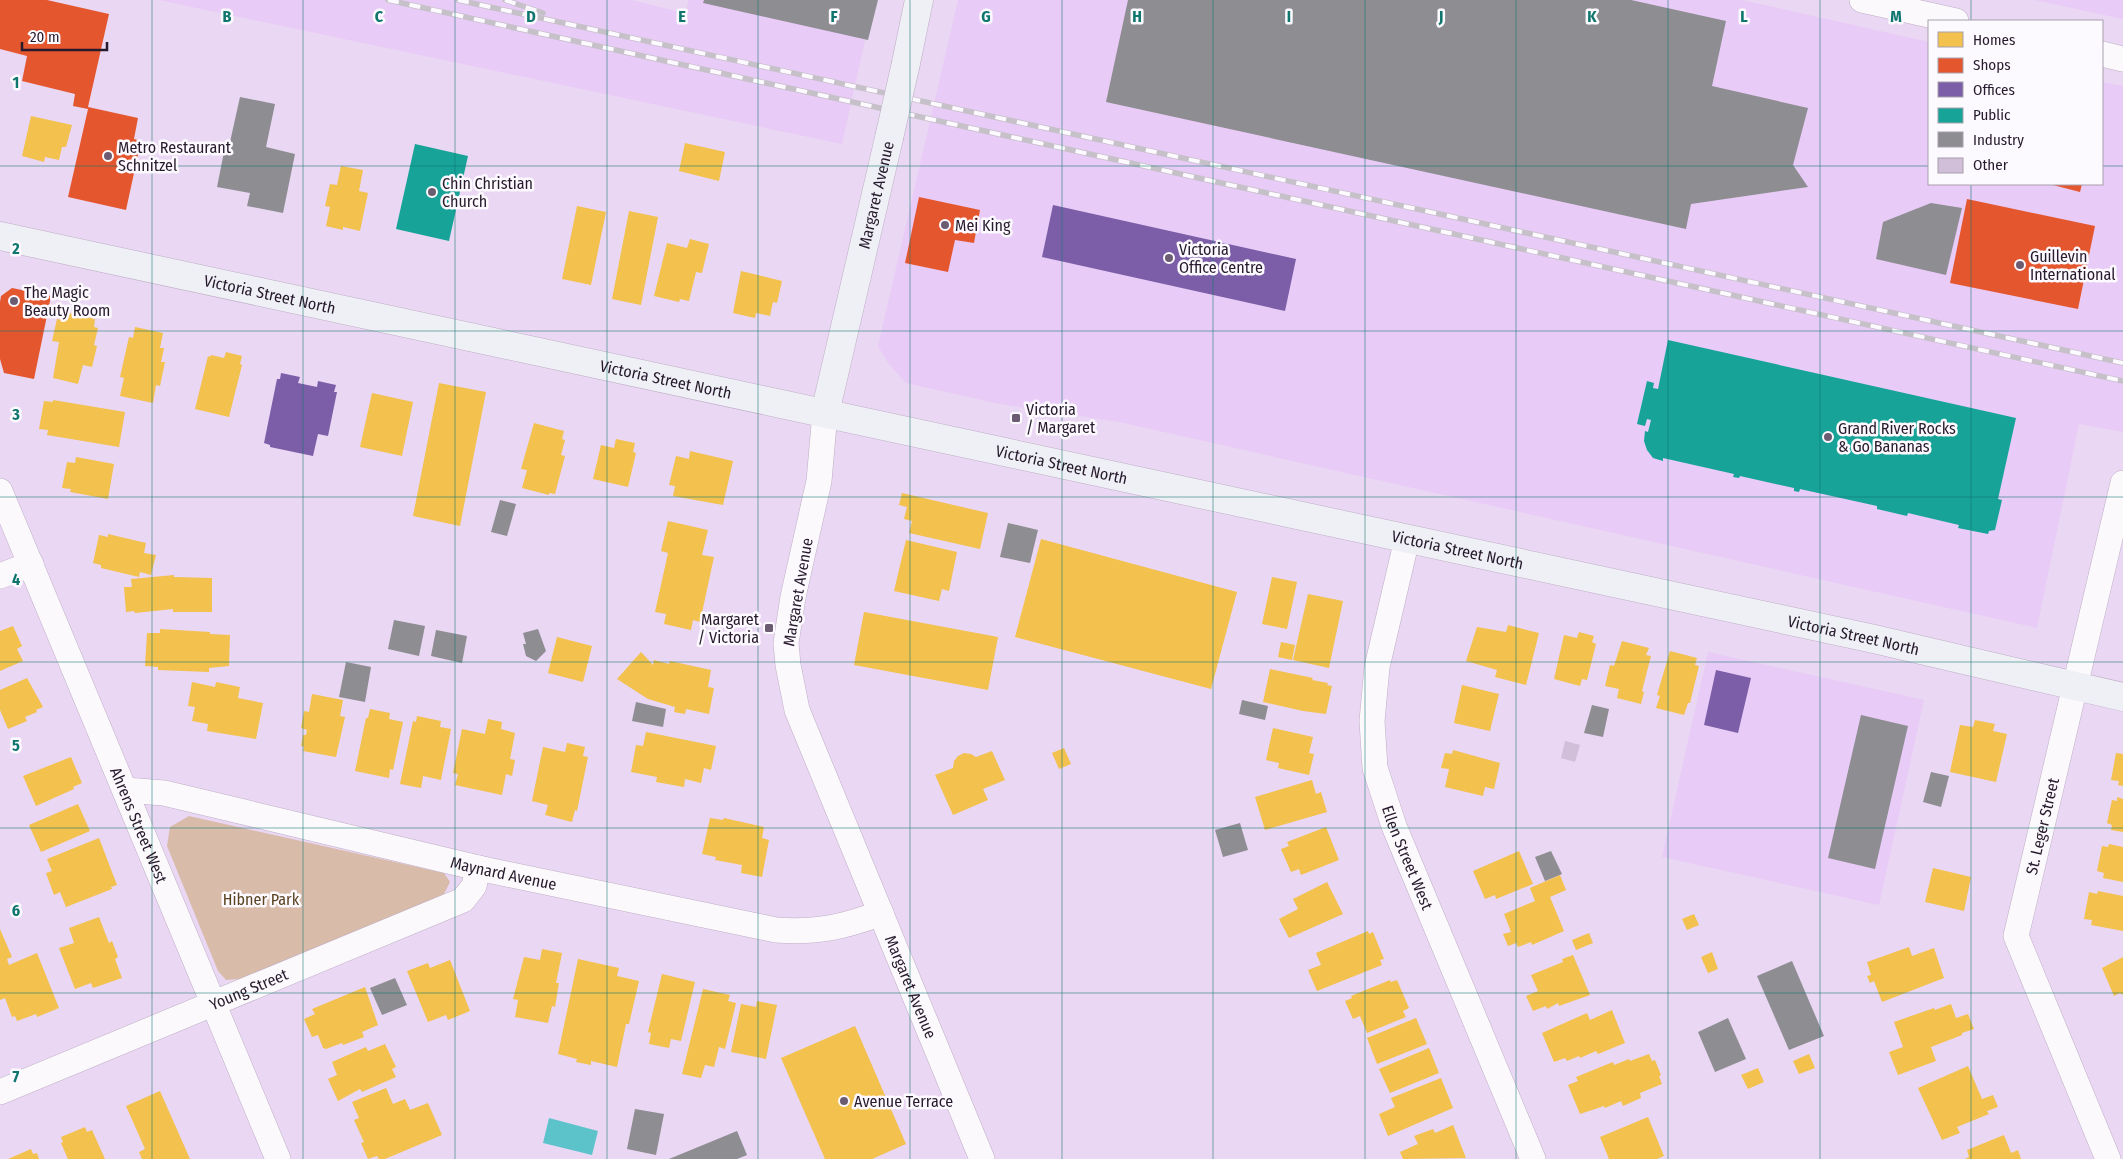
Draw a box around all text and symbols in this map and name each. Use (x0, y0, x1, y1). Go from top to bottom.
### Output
text: B (223, 7, 232, 26)
text: C (375, 7, 384, 26)
text: D (526, 7, 536, 26)
text: E (678, 7, 686, 26)
text: F (830, 7, 838, 26)
text: G (981, 7, 991, 26)
text: H (1132, 7, 1142, 26)
text: I (1287, 7, 1291, 26)
text: J (1438, 7, 1443, 26)
text: K (1587, 7, 1597, 26)
text: L (1740, 7, 1748, 26)
text: M (1890, 7, 1902, 26)
scale bar (22, 20, 108, 52)
legend (1928, 20, 2103, 185)
text: 20 m (30, 28, 60, 46)
text: Homes (1973, 31, 2015, 49)
text: Shops (1973, 56, 2011, 74)
text: 1 (13, 73, 19, 92)
text: Offices (1973, 81, 2015, 99)
text: Public (1973, 106, 2011, 124)
text: Industry (1973, 131, 2024, 149)
place label: Metro Restaurant Schnitzel (118, 138, 232, 175)
street label: Margaret Avenue (854, 139, 897, 250)
marker: Metro Restaurant Schnitzel (102, 150, 114, 162)
text: Other (1973, 156, 2009, 174)
place label: Chin Christian Church (442, 174, 533, 211)
marker: Chin Christian Church (426, 186, 438, 198)
place label: Mei King (955, 216, 1011, 235)
marker: Mei King (939, 219, 951, 231)
text: 2 (11, 239, 20, 258)
place label: Victoria Office Centre (1179, 240, 1263, 277)
place label: Guillevin International (2030, 247, 2115, 284)
marker: Victoria Office Centre (1163, 252, 1175, 264)
marker: Guillevin International (2014, 259, 2026, 271)
street label: Victoria Street North (202, 271, 337, 317)
place label: The Magic Beauty Room (24, 283, 110, 320)
marker: The Magic Beauty Room (8, 295, 20, 307)
street label: Victoria Street North (598, 356, 733, 403)
place label: Victoria / Margaret (1026, 400, 1096, 437)
text: 3 (11, 405, 20, 424)
marker: Victoria / Margaret (1010, 412, 1022, 424)
place label: Grand River Rocks & Go Bananas (1838, 419, 1956, 456)
marker: Grand River Rocks & Go Bananas (1822, 431, 1834, 443)
street label: Victoria Street North (994, 441, 1129, 488)
street label: Victoria Street North (1390, 526, 1525, 573)
street label: Margaret Avenue (779, 536, 817, 648)
text: 4 (12, 570, 20, 589)
place label: Margaret / Victoria (698, 610, 760, 647)
street label: Victoria Street North (1786, 611, 1921, 659)
marker: Margaret / Victoria (763, 622, 775, 634)
text: 5 (12, 736, 20, 755)
street label: Ahrens Street West (107, 764, 172, 887)
street label: St. Leger Street (2021, 775, 2063, 877)
street label: Ellen Street West (1378, 803, 1438, 913)
street label: Maynard Avenue (449, 852, 558, 894)
park label: Hibner Park (223, 890, 300, 909)
text: 6 (12, 901, 20, 920)
street label: Margaret Avenue (881, 932, 941, 1041)
street label: Young Street (207, 964, 291, 1014)
text: 7 (13, 1067, 20, 1086)
place label: Avenue Terrace (854, 1092, 953, 1111)
marker: Avenue Terrace (838, 1095, 850, 1107)

